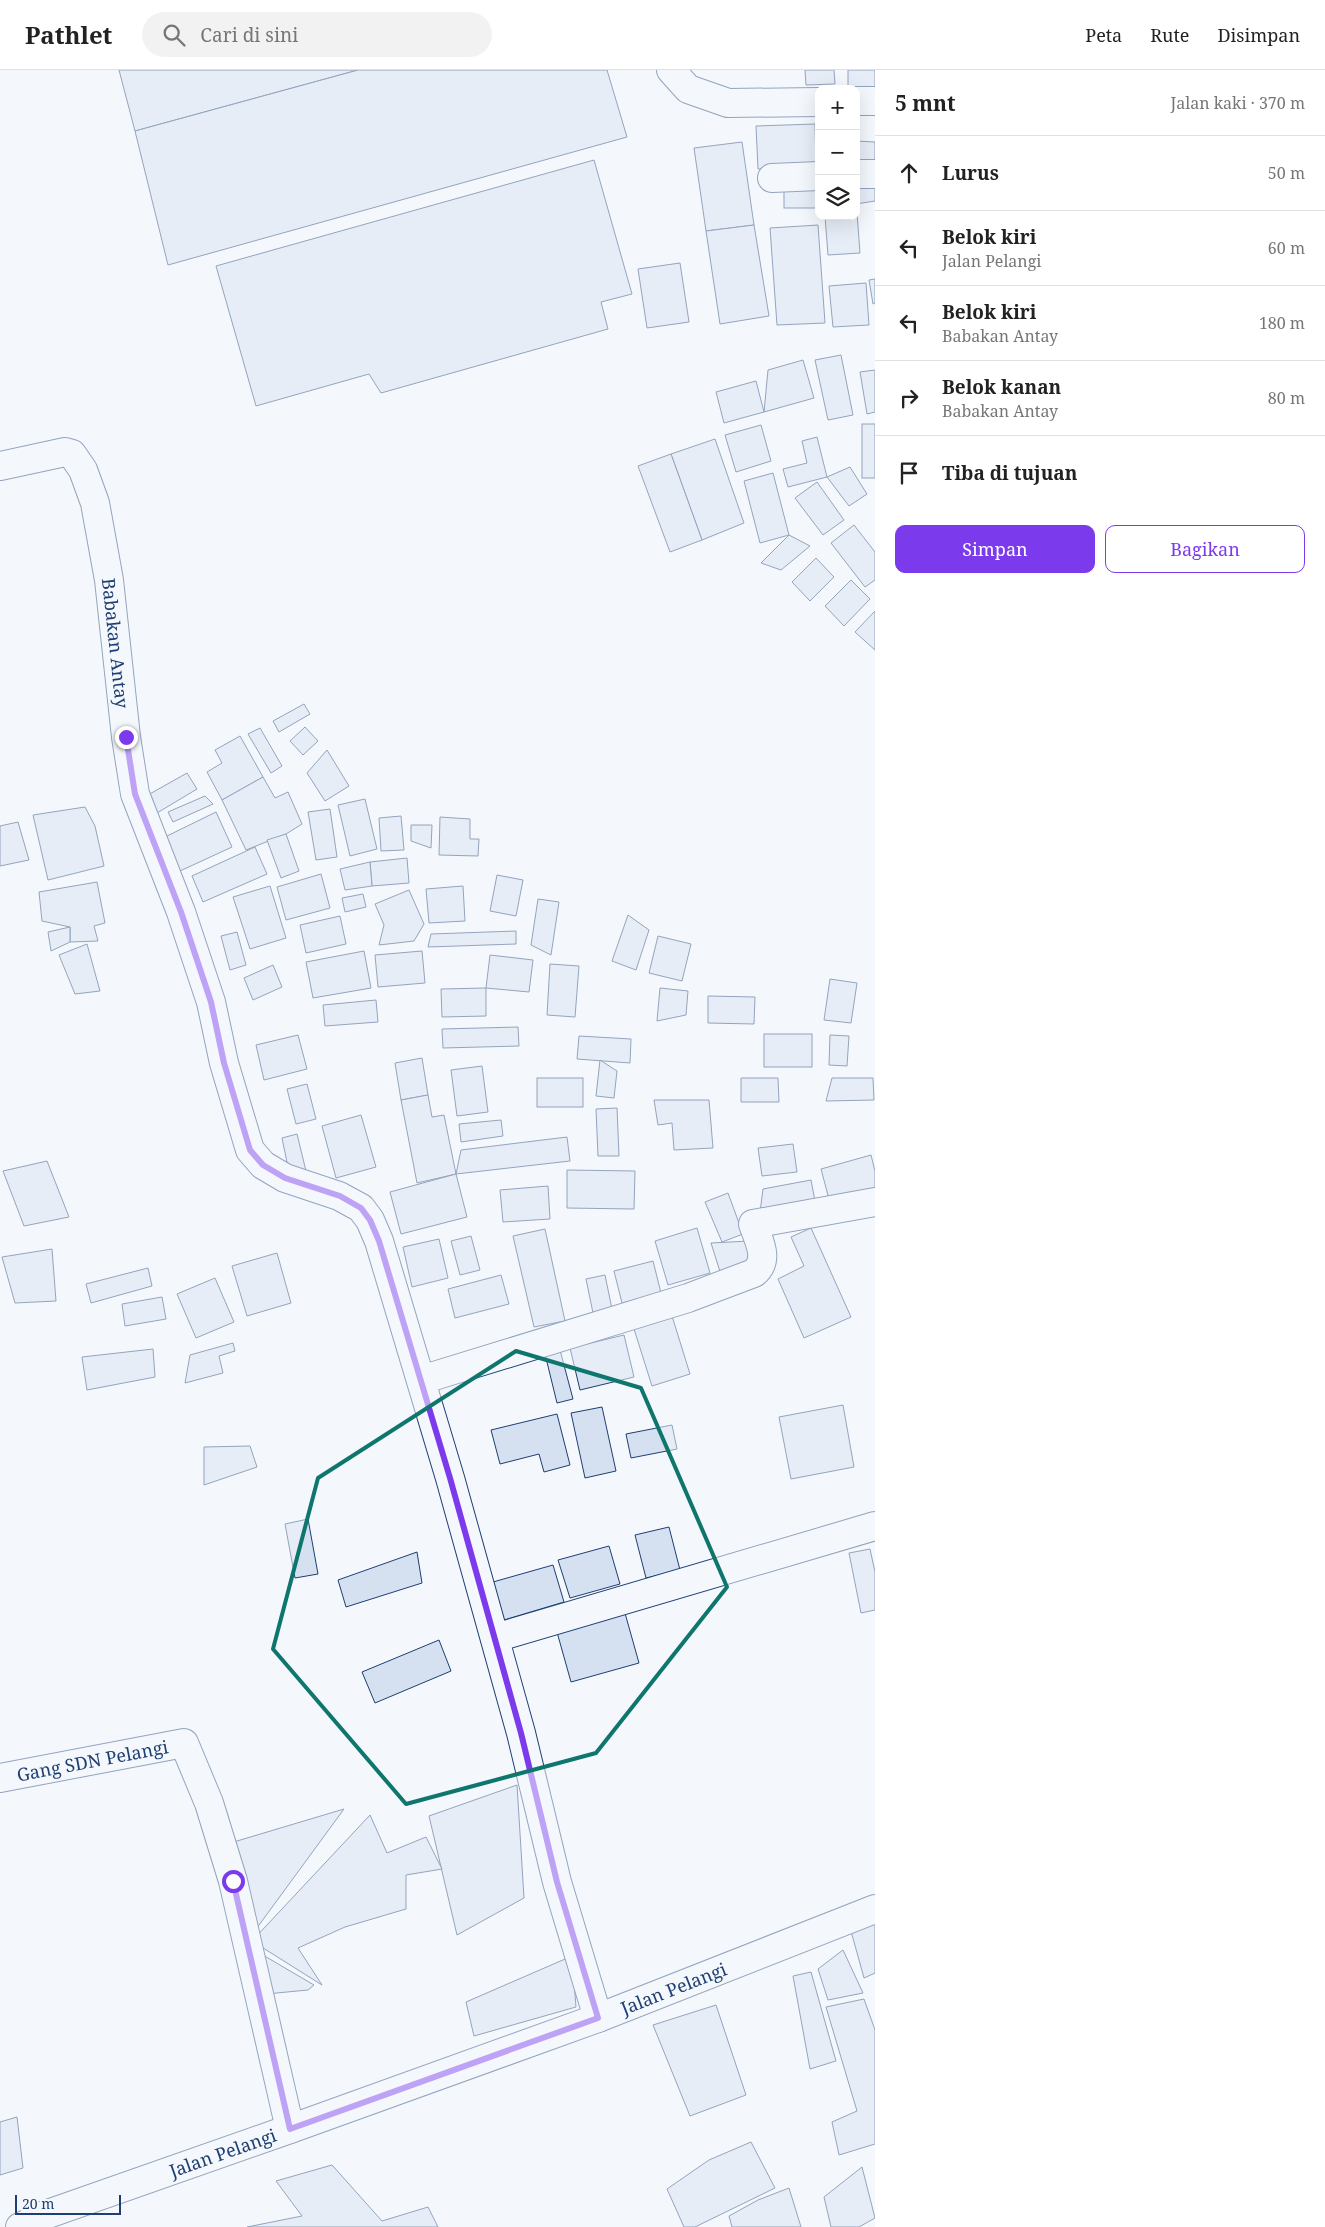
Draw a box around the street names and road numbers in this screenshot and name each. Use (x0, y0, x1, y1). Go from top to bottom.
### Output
street label: Babakan Antay (97, 577, 135, 710)
street label: Gang SDN Pelangi (15, 1734, 170, 1787)
street label: Jalan Pelangi (616, 1957, 730, 2020)
street label: Jalan Pelangi (165, 2123, 280, 2183)

